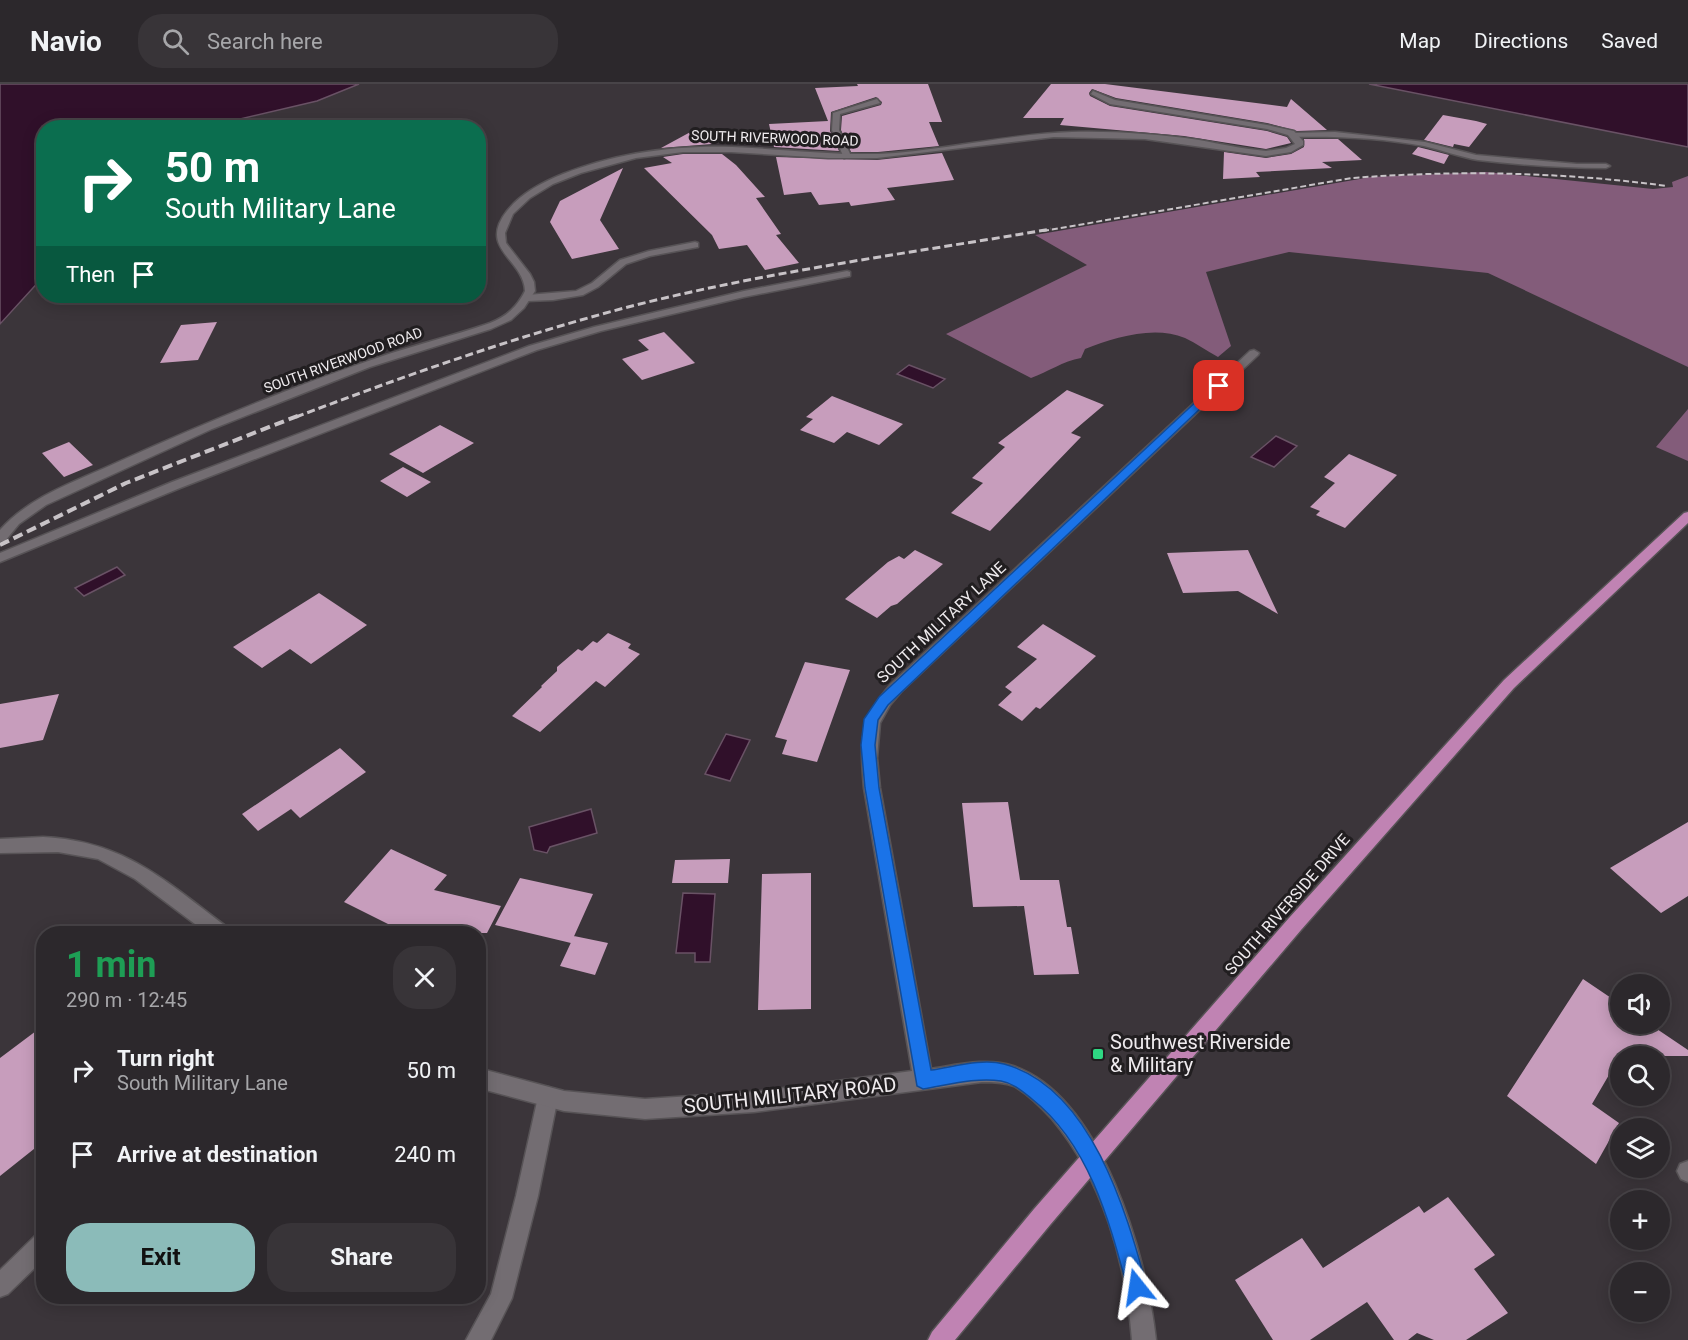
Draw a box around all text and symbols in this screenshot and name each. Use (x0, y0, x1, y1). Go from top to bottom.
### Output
search box (138, 14, 558, 68)
text: Navio (30, 25, 102, 58)
icon: search (159, 25, 192, 58)
text: Search here (207, 29, 323, 54)
text: Map (1399, 29, 1441, 53)
text: Directions (1474, 29, 1568, 53)
text: Saved (1601, 29, 1658, 53)
street label: SOUTH RIVERWOOD ROAD (691, 127, 859, 149)
text: 50 m (165, 143, 260, 192)
icon: right (66, 144, 144, 222)
text: South Military Lane (165, 193, 396, 225)
icon: arrive (127, 258, 160, 291)
text: Then (66, 262, 115, 287)
street label: SOUTH RIVERWOOD ROAD (262, 324, 424, 396)
pin (1193, 360, 1244, 411)
icon: arrive (1202, 369, 1235, 402)
street label: SOUTH MILITARY LANE (873, 558, 1010, 687)
street label: SOUTH RIVERSIDE DRIVE (1221, 830, 1354, 979)
text: 1 min (66, 944, 157, 986)
button: close (393, 946, 456, 1009)
map controls (1610, 974, 1670, 1322)
button: sound (1610, 974, 1670, 1034)
text: 290 m · 12:45 (66, 988, 187, 1012)
place label: Southwest Riverside & Military (1110, 1030, 1291, 1077)
text: Turn right (117, 1046, 214, 1071)
button: search (1610, 1046, 1670, 1106)
marker: Southwest Riverside & Military (1091, 1047, 1105, 1061)
icon: right (66, 1054, 99, 1087)
text: 50 m (407, 1058, 456, 1083)
text: South Military Lane (117, 1071, 288, 1095)
street label: SOUTH MILITARY ROAD (682, 1072, 898, 1118)
button: layers (1610, 1118, 1670, 1178)
icon: arrive (66, 1138, 99, 1171)
text: Arrive at destination (117, 1142, 318, 1167)
text: 240 m (394, 1142, 456, 1167)
button: + (1610, 1190, 1670, 1250)
button: Exit (66, 1223, 255, 1292)
button: Share (267, 1223, 456, 1292)
position arrow (1105, 1255, 1169, 1319)
button: − (1610, 1262, 1670, 1322)

